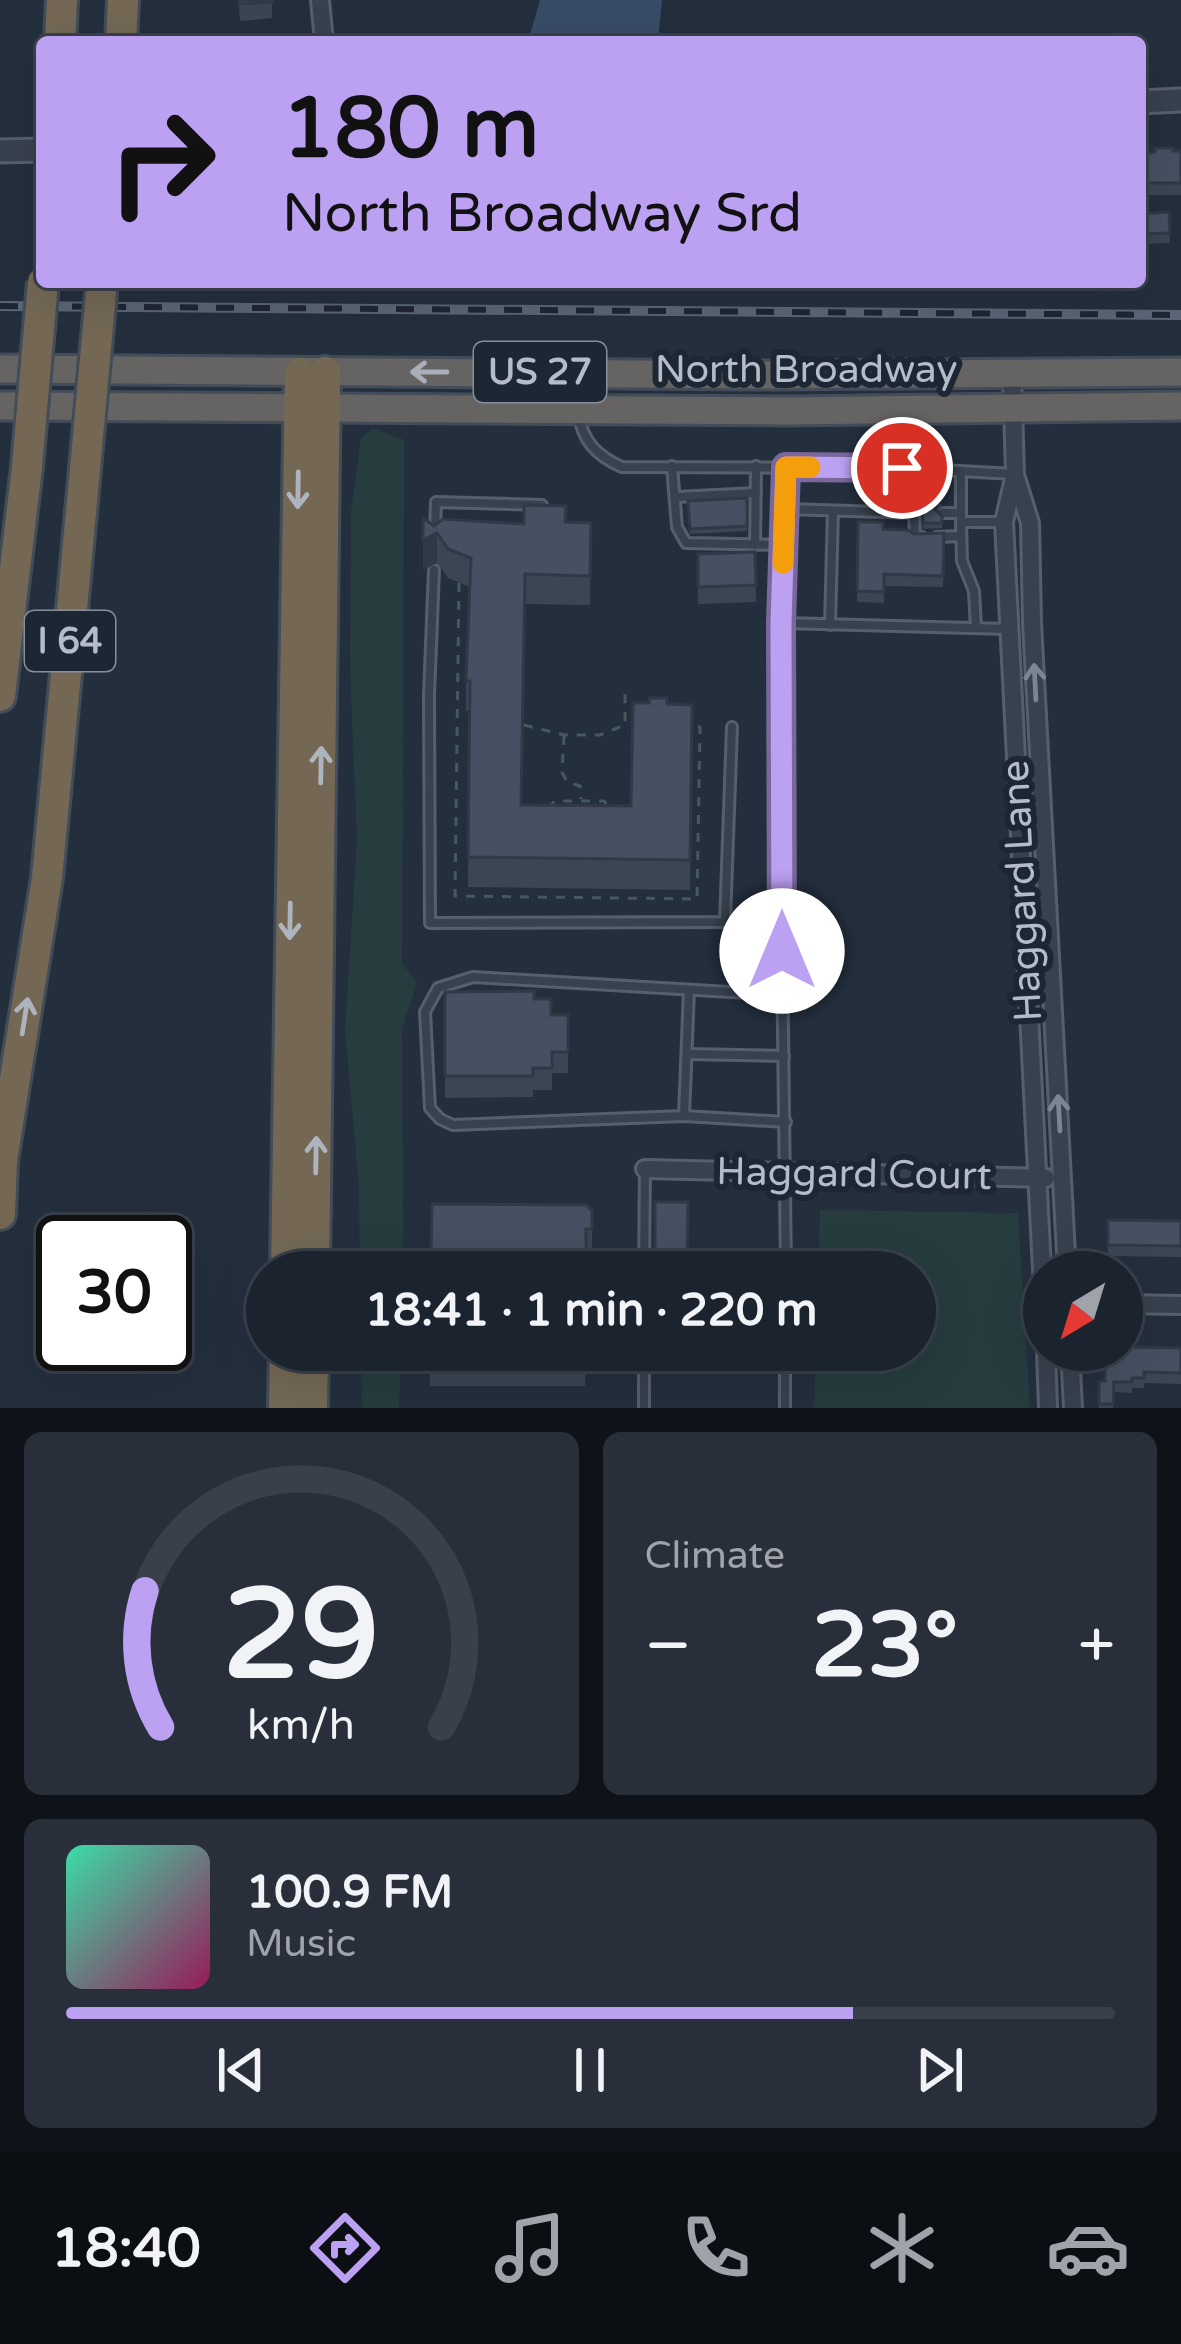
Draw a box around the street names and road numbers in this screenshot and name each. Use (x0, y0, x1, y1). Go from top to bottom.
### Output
road number: US 27 (474, 342, 606, 402)
street label: North Broadway (655, 346, 957, 393)
road number: I 64 (25, 611, 115, 671)
street label: Haggard Lane (992, 759, 1052, 1023)
street label: Haggard Court (716, 1148, 992, 1200)

